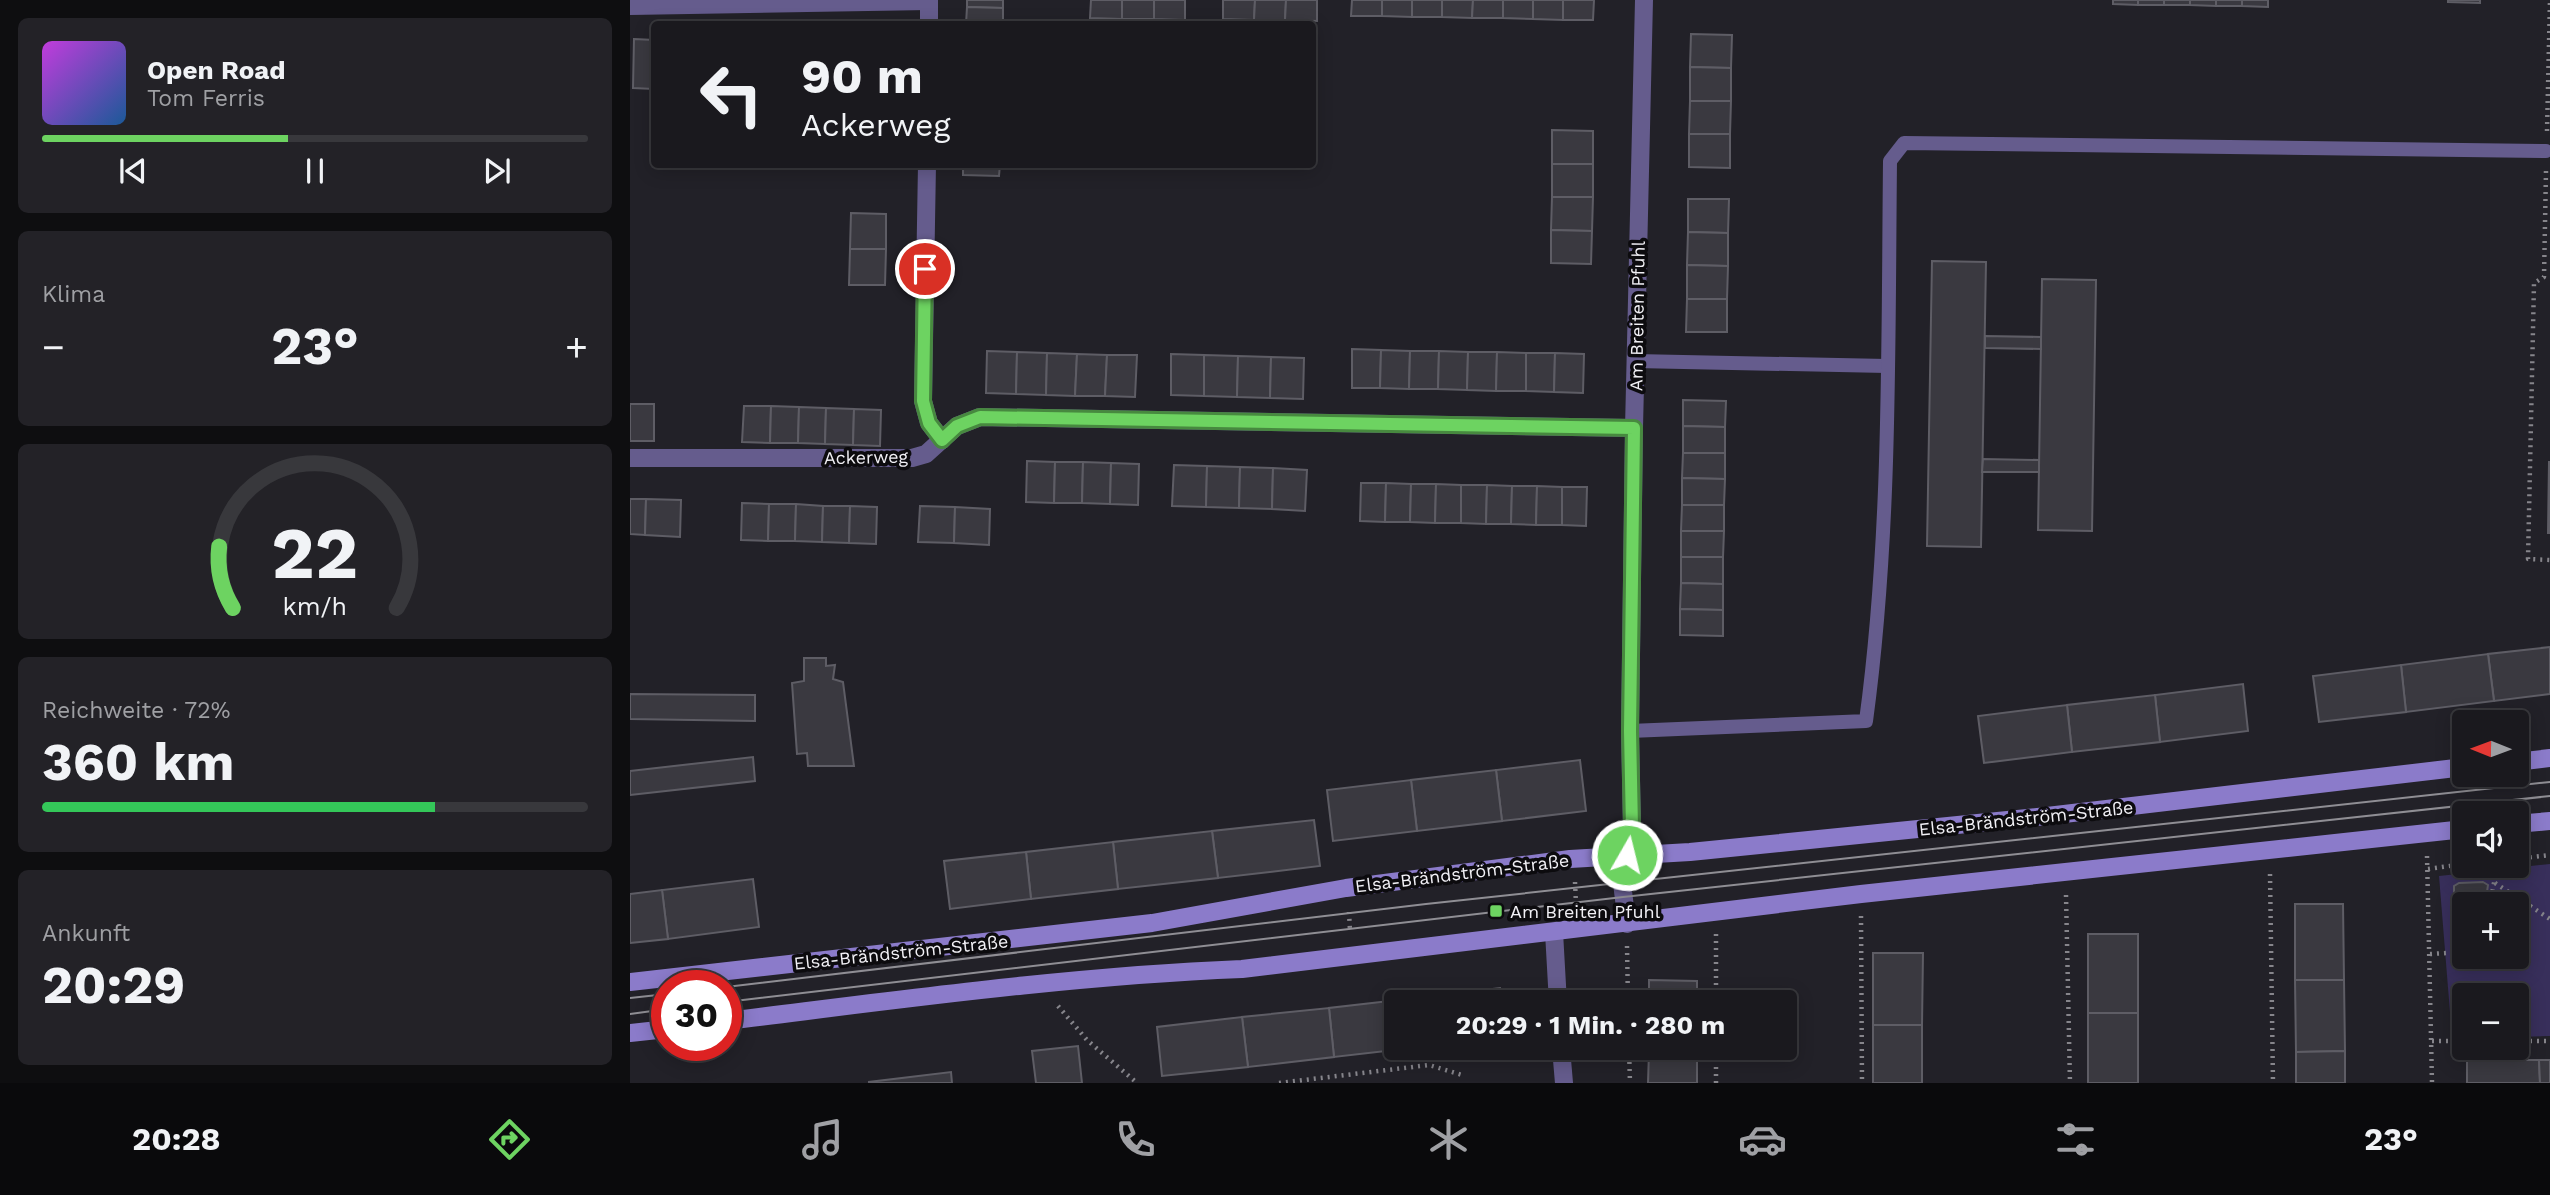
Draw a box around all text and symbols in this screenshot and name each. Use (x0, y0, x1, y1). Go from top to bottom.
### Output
text: 90 m (801, 47, 923, 105)
icon: left (686, 49, 777, 140)
text: Open Road (147, 55, 285, 85)
text: Tom Ferris (147, 85, 265, 112)
text: Ackerweg (801, 106, 951, 144)
icon: previous (114, 152, 152, 190)
icon: pause (296, 152, 334, 190)
icon: next (478, 152, 516, 190)
pin (895, 239, 955, 299)
street label: Am Breiten Pfuhl (1625, 240, 1649, 391)
icon: arrive (906, 250, 944, 288)
text: Klima (42, 281, 105, 308)
text: 23° (271, 316, 359, 377)
text: − (42, 325, 65, 369)
text: + (565, 325, 588, 369)
street label: Ackerweg (824, 446, 909, 468)
text: 22 (272, 510, 358, 596)
text: km/h (283, 591, 347, 620)
text: Reichweite · 72% (42, 697, 230, 724)
north arrow (2452, 710, 2529, 788)
map controls (2452, 710, 2529, 1060)
text: 360 km (42, 732, 235, 793)
street label: Elsa-Brändström-Straße (1918, 796, 2134, 840)
button: sound (2452, 801, 2529, 878)
position arrow (1590, 818, 1664, 892)
street label: Elsa-Brändström-Straße (1354, 849, 1570, 897)
button: + (2452, 892, 2529, 969)
place label: Am Breiten Pfuhl (1510, 901, 1661, 922)
marker: Am Breiten Pfuhl (1488, 903, 1504, 919)
text: Ankunft (42, 920, 130, 947)
street label: Elsa-Brändström-Straße (793, 930, 1009, 974)
text: 20:29 (42, 955, 185, 1016)
speed limit sign: 30 (651, 970, 742, 1061)
button: − (2452, 983, 2529, 1060)
text: 20:29 · 1 Min. · 280 m (1456, 1010, 1725, 1040)
icon: directions (485, 1115, 534, 1164)
icon: music (798, 1115, 847, 1164)
icon: phone (1111, 1115, 1160, 1164)
icon: climate (1424, 1115, 1473, 1164)
icon: car (1738, 1115, 1787, 1164)
icon: filters (2051, 1115, 2100, 1164)
text: 20:28 (132, 1120, 221, 1158)
text: 23° (2364, 1120, 2418, 1158)

